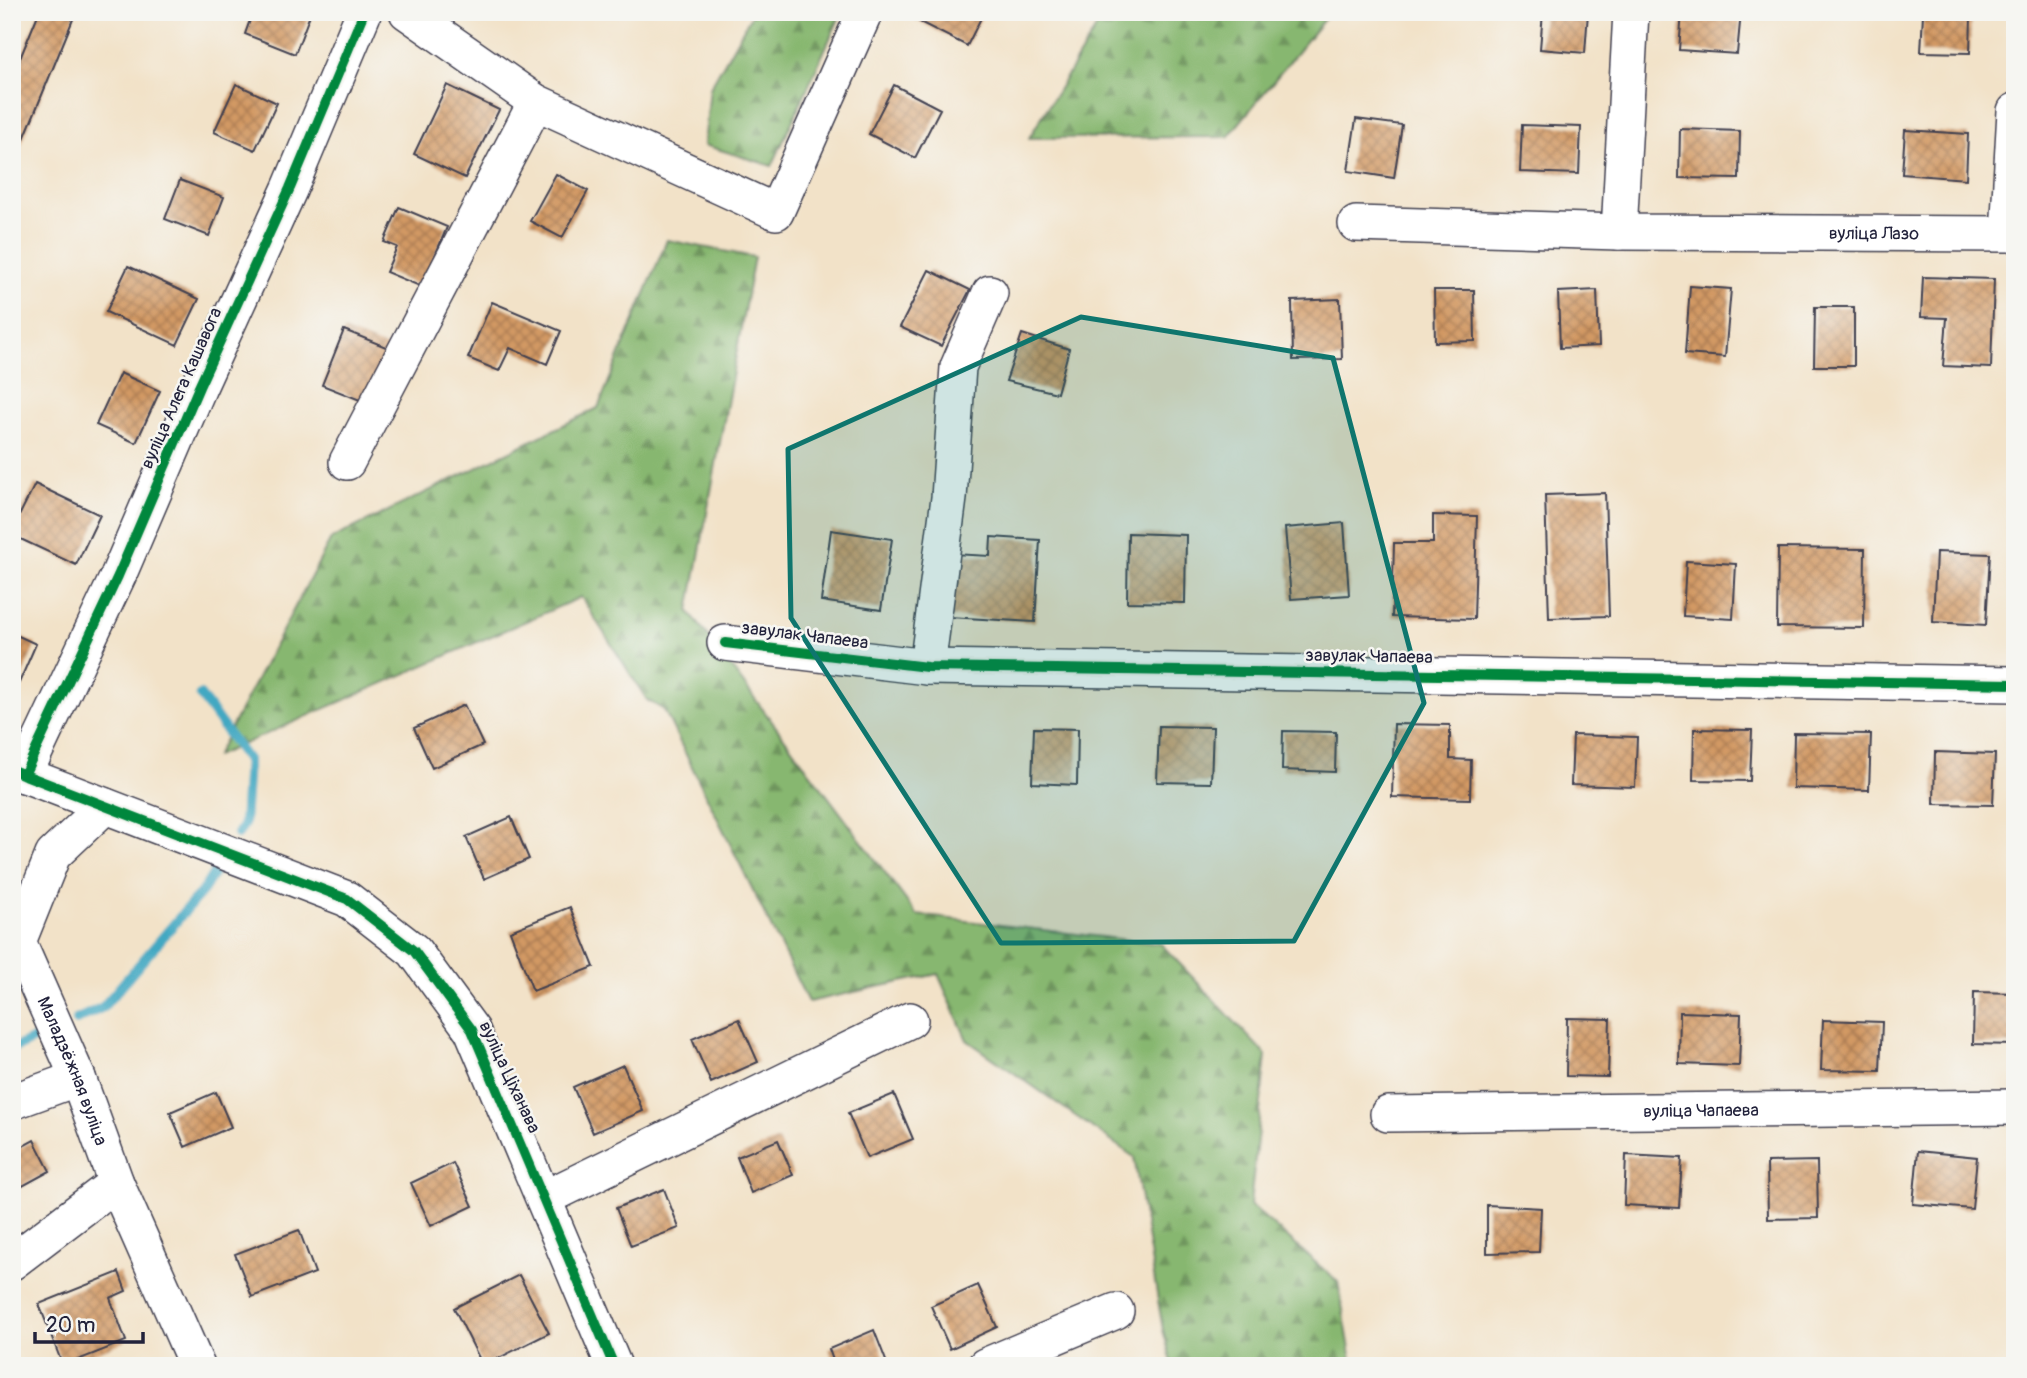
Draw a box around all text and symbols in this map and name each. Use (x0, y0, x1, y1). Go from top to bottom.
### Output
street label: вуліца Лазо (1829, 222, 1919, 246)
street label: вуліца Алега Кашавога (136, 304, 227, 472)
street label: завулак Чапаева (740, 616, 870, 655)
street label: завулак Чапаева (1305, 644, 1433, 669)
street label: Маладзёжная вуліца (32, 993, 112, 1149)
street label: вуліца Ціханава (474, 1018, 545, 1137)
street label: вуліца Чапаева (1643, 1099, 1759, 1123)
scale bar (35, 1301, 144, 1345)
text: 20 m (46, 1312, 95, 1339)

